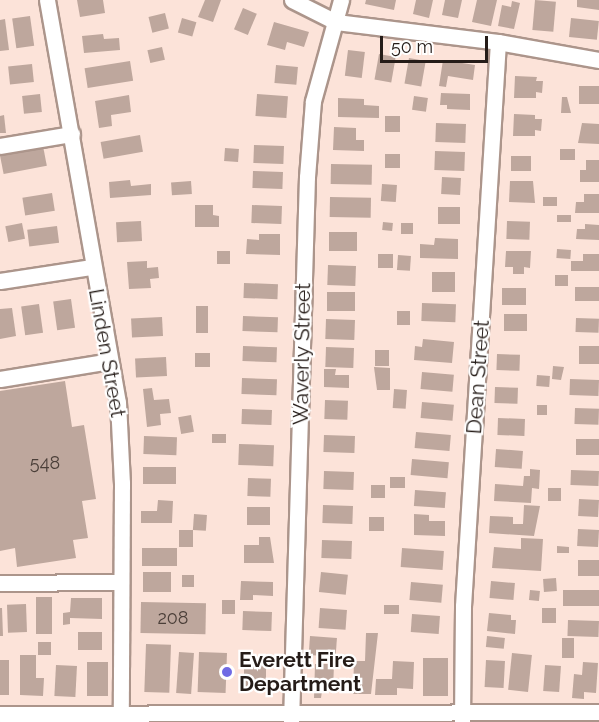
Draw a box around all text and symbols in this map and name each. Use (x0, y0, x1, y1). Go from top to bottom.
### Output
scale bar (383, 24, 491, 62)
text: 50 m (391, 36, 433, 57)
street label: Waverly Street (288, 282, 316, 426)
street label: Linden Street (83, 287, 131, 419)
street label: Dean Street (461, 319, 495, 435)
house number: 548 (30, 452, 60, 474)
house number: 208 (157, 607, 189, 629)
place label: Everett Fire Department (239, 647, 361, 697)
marker: Everett Fire Department (220, 665, 234, 679)

